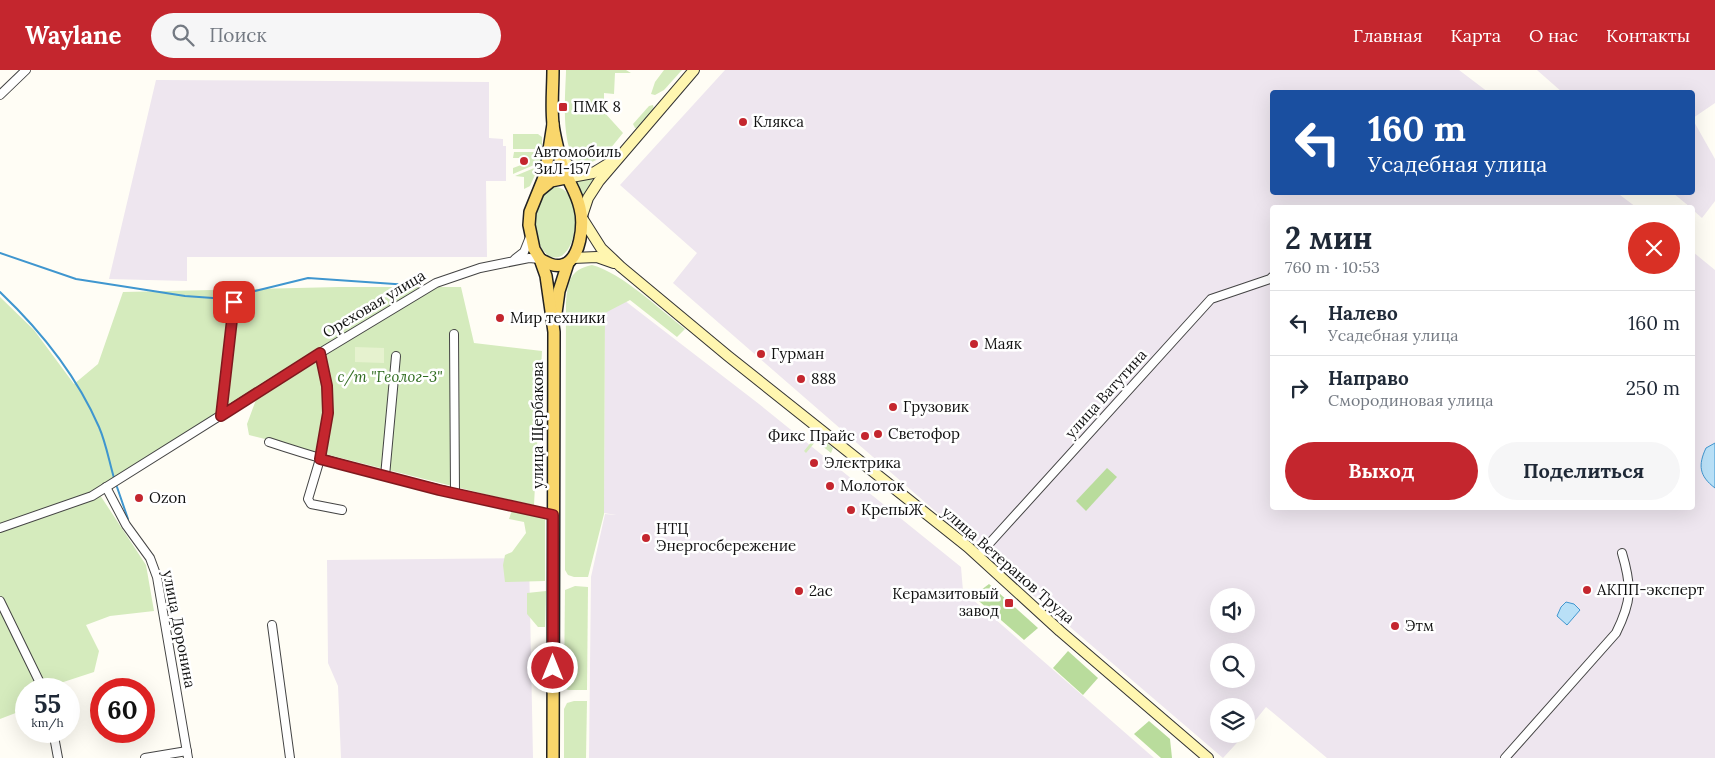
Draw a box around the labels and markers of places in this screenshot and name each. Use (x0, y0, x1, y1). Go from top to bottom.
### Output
place label: ПМК 8 (573, 97, 621, 116)
marker: ПМК 8 (557, 101, 569, 113)
place label: Клякса (753, 112, 804, 131)
marker: Клякса (737, 116, 749, 128)
place label: Автомобиль ЗиЛ-157 (533, 142, 621, 178)
marker: Автомобиль ЗиЛ-157 (518, 155, 530, 167)
pin (213, 281, 255, 323)
place label: Мир техники (510, 308, 606, 327)
marker: Мир техники (494, 312, 506, 324)
place label: Маяк (984, 334, 1022, 353)
marker: Маяк (968, 338, 980, 350)
place label: Гурман (771, 344, 824, 363)
marker: Гурман (755, 348, 767, 360)
place label: 888 (811, 369, 836, 388)
marker: 888 (795, 373, 807, 385)
place label: Грузовик (903, 397, 969, 416)
marker: Грузовик (887, 401, 899, 413)
place label: Светофор (888, 424, 960, 443)
place label: Фикс Прайс (768, 426, 855, 445)
marker: Светофор (872, 428, 884, 440)
marker: Фикс Прайс (859, 430, 871, 442)
place label: Электрика (824, 453, 901, 472)
marker: Электрика (808, 457, 820, 469)
place label: Молоток (840, 476, 904, 495)
marker: Молоток (824, 480, 836, 492)
place label: Ozon (149, 488, 186, 507)
marker: Ozon (133, 492, 145, 504)
place label: КрепыЖ (861, 500, 924, 519)
marker: КрепыЖ (845, 504, 857, 516)
place label: НТЦ Энергосбережение (656, 519, 796, 555)
marker: НТЦ Энергосбережение (640, 532, 652, 544)
place label: АКПП-эксперт (1596, 580, 1705, 599)
place label: 2ас (809, 581, 833, 600)
place label: Керамзитовый завод (892, 584, 999, 620)
marker: АКПП-эксперт (1581, 584, 1593, 596)
marker: 2ас (793, 585, 805, 597)
marker: Керамзитовый завод (1003, 597, 1015, 609)
place label: Этм (1405, 616, 1434, 635)
marker: Этм (1389, 620, 1401, 632)

